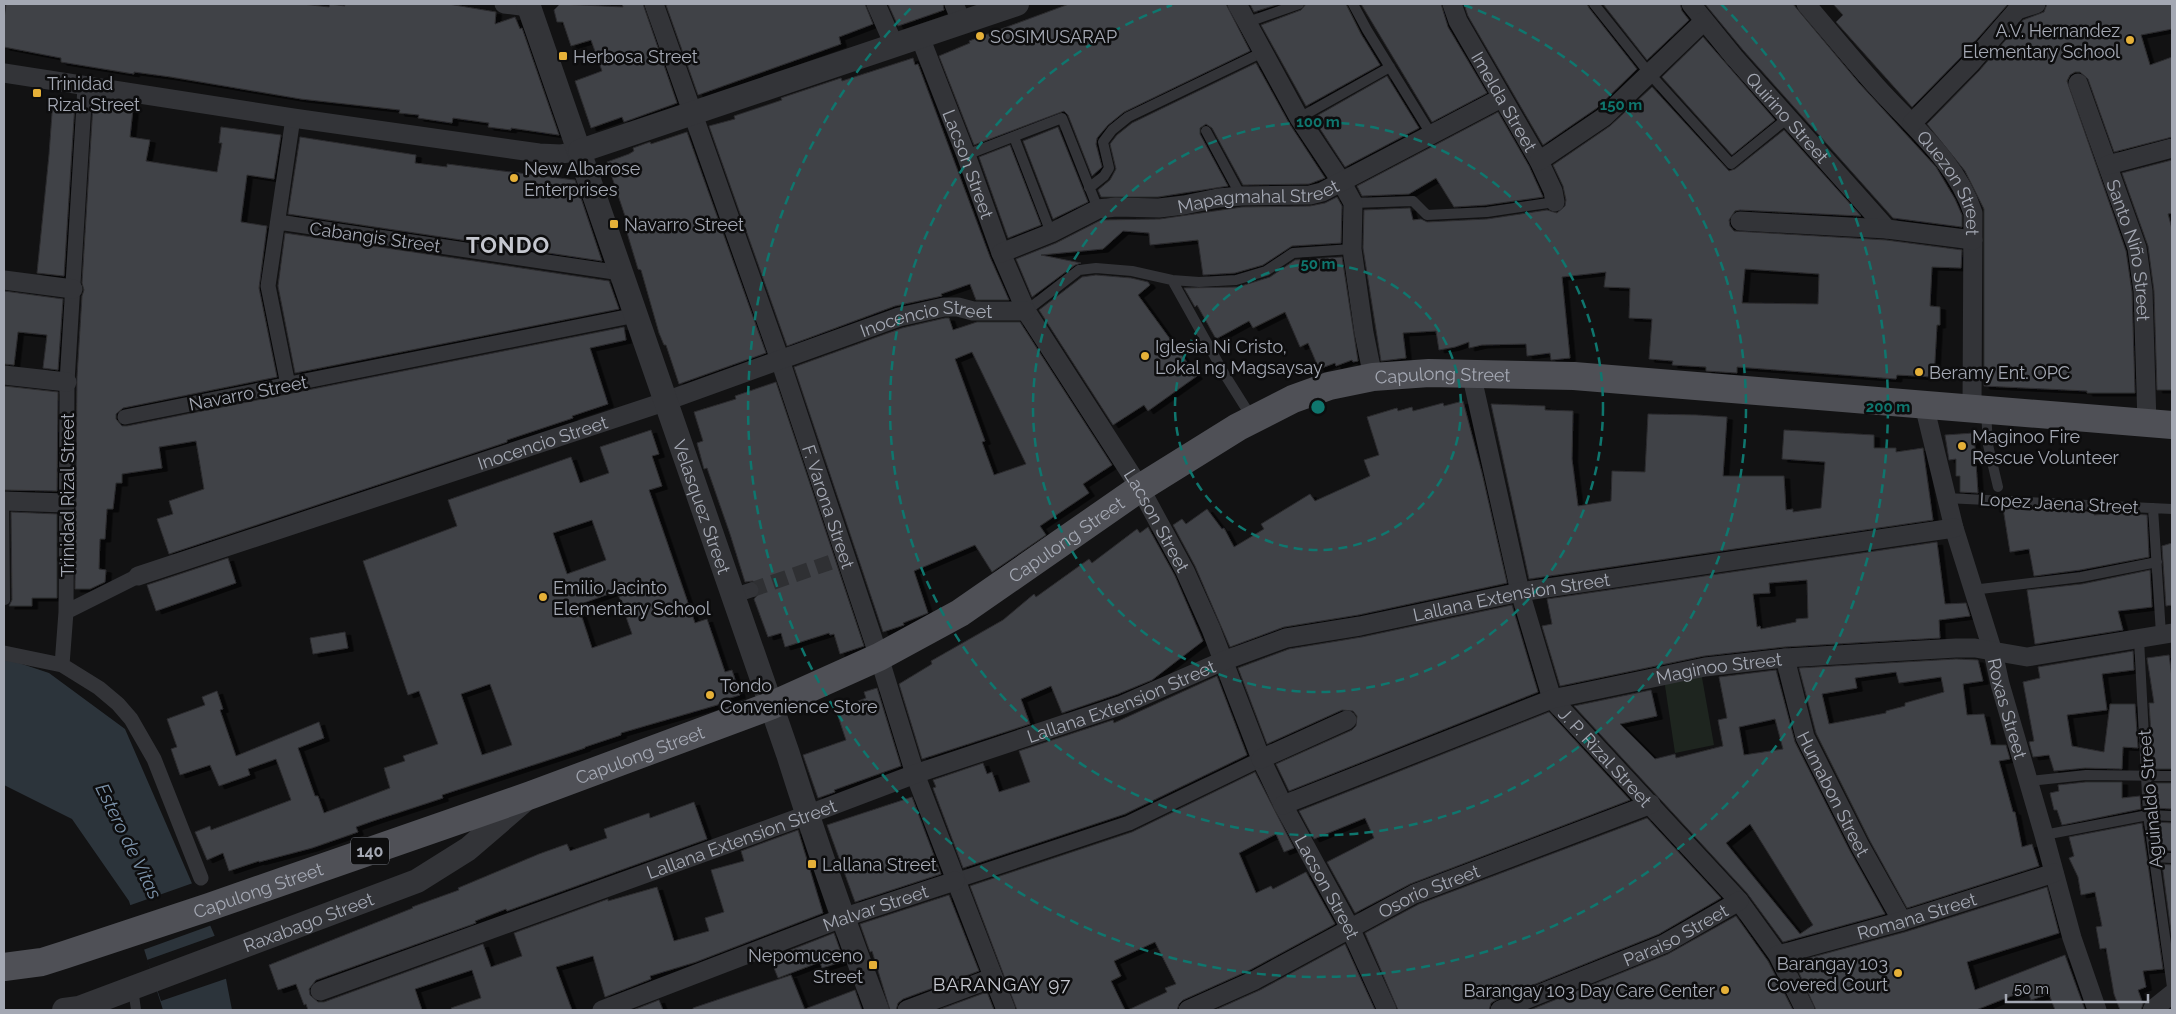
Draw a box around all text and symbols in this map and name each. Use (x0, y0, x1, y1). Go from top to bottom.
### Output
place label: A.V. Hernandez Elementary School (1962, 20, 2120, 62)
place label: SOSIMUSARAP (990, 26, 1117, 47)
marker: SOSIMUSARAP (974, 30, 986, 42)
marker: A.V. Hernandez Elementary School (2124, 34, 2136, 46)
place label: Herbosa Street (573, 46, 698, 67)
street label: Imelda Street (1467, 48, 1542, 155)
marker: Herbosa Street (557, 50, 569, 62)
street label: Quirino Street (1742, 68, 1833, 167)
place label: Trinidad Rizal Street (47, 73, 140, 115)
marker: Trinidad Rizal Street (31, 87, 43, 99)
text: 150 m (1600, 96, 1642, 114)
street label: Lacson Street (939, 106, 998, 221)
text: 100 m (1296, 113, 1340, 131)
street label: Quezon Street (1913, 126, 1984, 236)
place label: New Albarose Enterprises (524, 158, 641, 200)
marker: New Albarose Enterprises (508, 172, 520, 184)
street label: Mapagmahal Street (1176, 175, 1342, 217)
street label: Santo Niño Street (2103, 176, 2154, 322)
place label: Navarro Street (624, 214, 744, 235)
street label: Cabangis Street (308, 217, 442, 257)
marker: Navarro Street (608, 218, 620, 230)
district label: TONDO (466, 232, 550, 258)
text: 50 m (1300, 255, 1336, 273)
street label: Inocencio Street (857, 297, 992, 341)
place label: Iglesia Ni Cristo, Lokal ng Magsaysay (1155, 336, 1323, 378)
marker: Iglesia Ni Cristo, Lokal ng Magsaysay (1139, 350, 1151, 362)
street label: Capulong Street (1374, 362, 1511, 387)
place label: Beramy Ent. OPC (1929, 362, 2070, 383)
marker: Beramy Ent. OPC (1913, 366, 1925, 378)
street label: Navarro Street (187, 371, 309, 415)
centre of rings (1309, 398, 1327, 416)
text: 200 m (1866, 398, 1910, 416)
street label: Inocencio Street (475, 411, 610, 473)
street label: Trinidad Rizal Street (57, 413, 78, 577)
place label: Maginoo Fire Rescue Volunteer (1972, 426, 2120, 468)
street label: Velasquez Street (669, 437, 735, 577)
marker: Maginoo Fire Rescue Volunteer (1956, 440, 1968, 452)
street label: F. Varona Street (798, 442, 859, 571)
street label: Lacson Street (1120, 465, 1194, 576)
street label: Lopez Jaena Street (1979, 488, 2139, 518)
street label: Capulong Street (1004, 492, 1128, 587)
street label: Lallana Extension Street (1411, 568, 1611, 625)
place label: Emilio Jacinto Elementary School (553, 577, 711, 619)
marker: Emilio Jacinto Elementary School (537, 591, 549, 603)
street label: Maginoo Street (1654, 648, 1783, 688)
street label: Lallana Extension Street (1024, 655, 1218, 746)
street label: Roxas Street (1984, 656, 2032, 761)
place label: Tondo Convenience Store (720, 675, 878, 717)
marker: Tondo Convenience Store (704, 689, 716, 701)
street label: J. P. Rizal Street (1555, 703, 1657, 811)
street label: Capulong Street (572, 721, 707, 788)
street label: Humabon Street (1793, 728, 1874, 860)
street label: Aguinaldo Street (2133, 729, 2167, 869)
water label: Estero de Vitas (92, 780, 167, 903)
street label: Lallana Extension Street (644, 794, 839, 883)
street label: Lacson Street (1291, 832, 1364, 942)
road number: 140 (351, 838, 389, 864)
place label: Lallana Street (822, 854, 937, 875)
street label: Capulong Street (190, 858, 326, 922)
marker: Lallana Street (806, 858, 818, 870)
street label: Osorio Street (1374, 860, 1482, 922)
street label: Malvar Street (820, 880, 931, 935)
street label: Raxabago Street (240, 888, 376, 956)
street label: Romana Street (1855, 888, 1979, 943)
street label: Paraiso Street (1620, 899, 1731, 970)
place label: Nepomuceno Street (748, 945, 863, 987)
place label: Barangay 103 Covered Court (1767, 953, 1888, 995)
marker: Nepomuceno Street (867, 959, 879, 971)
marker: Barangay 103 Covered Court (1892, 967, 1904, 979)
scale bar (2006, 972, 2148, 1004)
district label: BARANGAY 97 (933, 973, 1071, 995)
place label: Barangay 103 Day Care Center (1464, 980, 1716, 1001)
text: 50 m (2014, 980, 2049, 998)
marker: Barangay 103 Day Care Center (1719, 984, 1731, 996)

